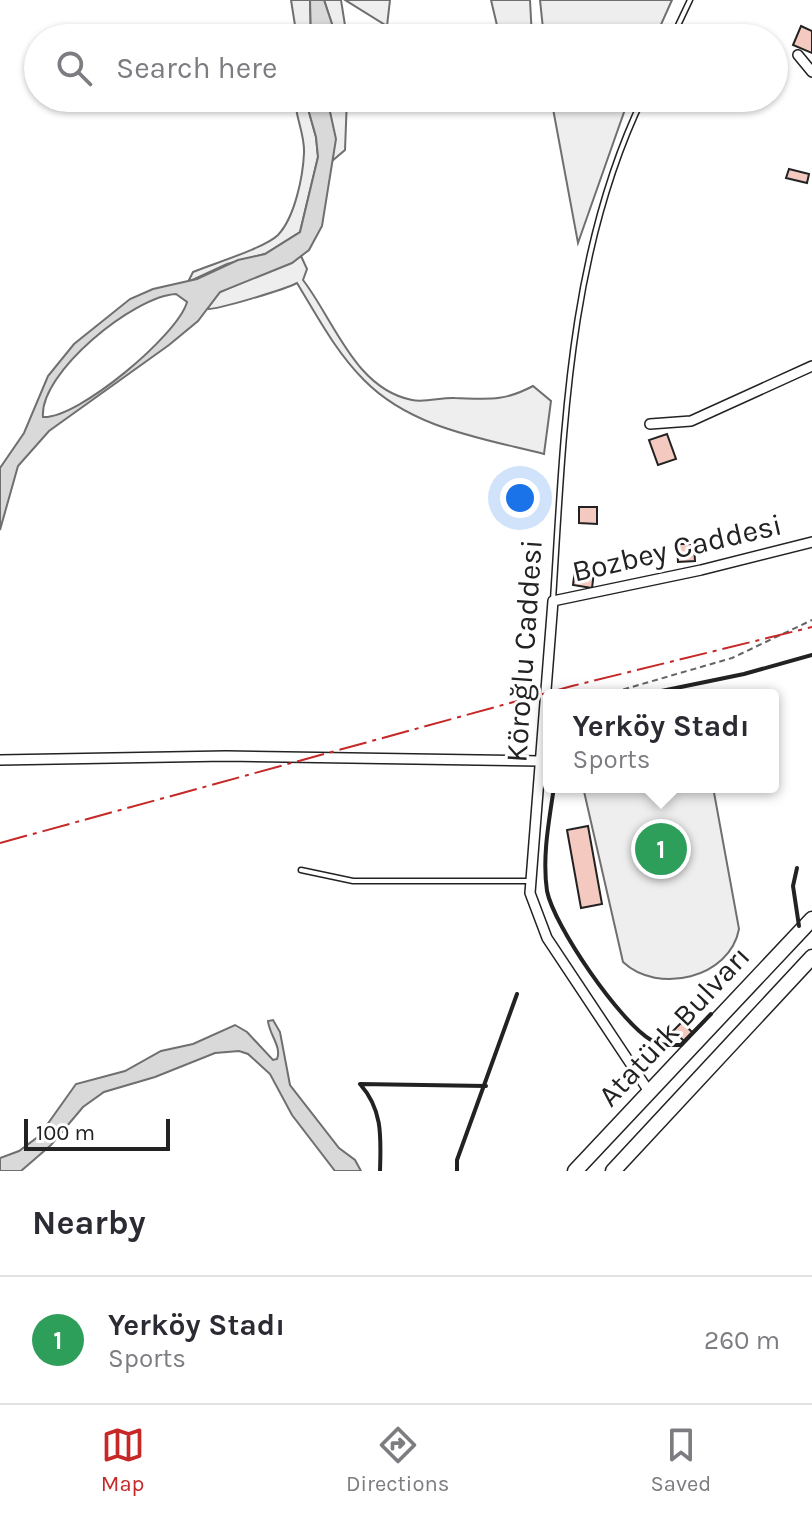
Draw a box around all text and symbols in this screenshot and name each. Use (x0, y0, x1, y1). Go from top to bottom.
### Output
search box (24, 24, 788, 112)
icon: search (52, 46, 96, 90)
text: Search here (116, 50, 277, 86)
your location (500, 478, 540, 518)
street label: Bozbey Caddesi (569, 506, 785, 590)
street label: Köroğlu Caddesi (498, 538, 550, 764)
popup (543, 689, 779, 793)
text: Yerköy Stadı (572, 708, 750, 744)
text: Sports (572, 744, 650, 775)
pin: 1 (635, 819, 687, 879)
street label: Atatürk Bulvarı (591, 938, 757, 1114)
scale bar (24, 1115, 170, 1151)
text: 100 m (36, 1120, 95, 1146)
text: Nearby (32, 1203, 146, 1243)
text: Yerköy Stadı (108, 1307, 285, 1343)
text: 1 (53, 1325, 63, 1356)
text: 260 m (704, 1325, 780, 1356)
text: Sports (108, 1343, 186, 1374)
tab: Map (101, 1423, 145, 1497)
tab: Directions (346, 1423, 449, 1497)
tab: Saved (651, 1423, 711, 1497)

